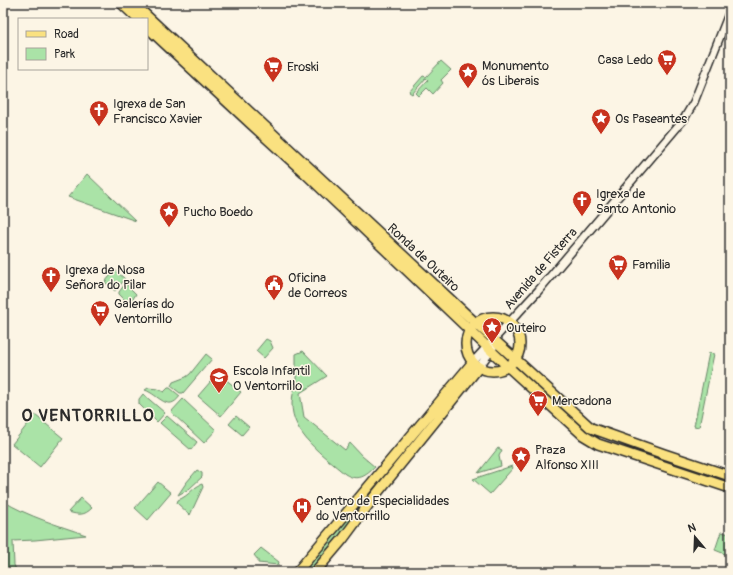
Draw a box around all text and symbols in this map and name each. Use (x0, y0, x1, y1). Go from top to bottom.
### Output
legend (18, 18, 148, 70)
text: Road (54, 27, 79, 42)
text: Park (54, 47, 75, 62)
supermarket icon: Casa Ledo (656, 48, 678, 76)
place label: Casa Ledo (597, 52, 653, 68)
supermarket icon: Eroski (262, 55, 284, 83)
place label: Monumento ós Liberais (482, 58, 549, 89)
place label: Eroski (287, 59, 319, 75)
place icon: Monumento ós Liberais (457, 61, 479, 89)
place label: Igrexa de San Francisco Xavier (113, 96, 203, 127)
church icon: Igrexa de San Francisco Xavier (88, 99, 110, 127)
place icon: Os Paseantes (590, 107, 612, 135)
place label: Os Paseantes (615, 111, 687, 127)
place label: Igrexa de Santo Antonio (596, 186, 676, 217)
church icon: Igrexa de Santo Antonio (571, 189, 593, 217)
place icon: Pucho Boedo (158, 200, 180, 228)
place label: Pucho Boedo (183, 204, 253, 220)
street label: Ronda de Outeiro (384, 220, 463, 295)
street label: Avenida de Fisterra (501, 224, 581, 313)
supermarket icon: Familia (607, 253, 629, 281)
place label: Familia (632, 257, 670, 273)
place label: Igrexa de Nosa Señora do Pilar (65, 262, 147, 293)
church icon: Igrexa de Nosa Señora do Pilar (40, 265, 62, 293)
place label: Oficina de Correos (288, 270, 347, 301)
public building icon: Oficina de Correos (263, 273, 285, 301)
place label: Galerías do Ventorrillo (114, 296, 174, 327)
supermarket icon: Galerías do Ventorrillo (89, 299, 111, 327)
place icon: Outeiro (481, 316, 503, 344)
place label: Outeiro (506, 320, 546, 336)
place label: Escola Infantil O Ventorrillo (233, 363, 310, 394)
school or university icon: Escola Infantil O Ventorrillo (208, 366, 230, 394)
supermarket icon: Mercadona (527, 389, 549, 417)
place label: Mercadona (552, 393, 611, 409)
district label: O VENTORRILLO (21, 405, 155, 426)
place label: Praza Alfonso XIII (535, 442, 599, 473)
place icon: Praza Alfonso XIII (510, 445, 532, 473)
place label: Centro de Especialidades do Ventorrillo (316, 493, 449, 524)
hospital icon: Centro de Especialidades do Ventorrillo (291, 496, 313, 524)
north arrow (675, 517, 715, 557)
text: N (686, 520, 698, 535)

